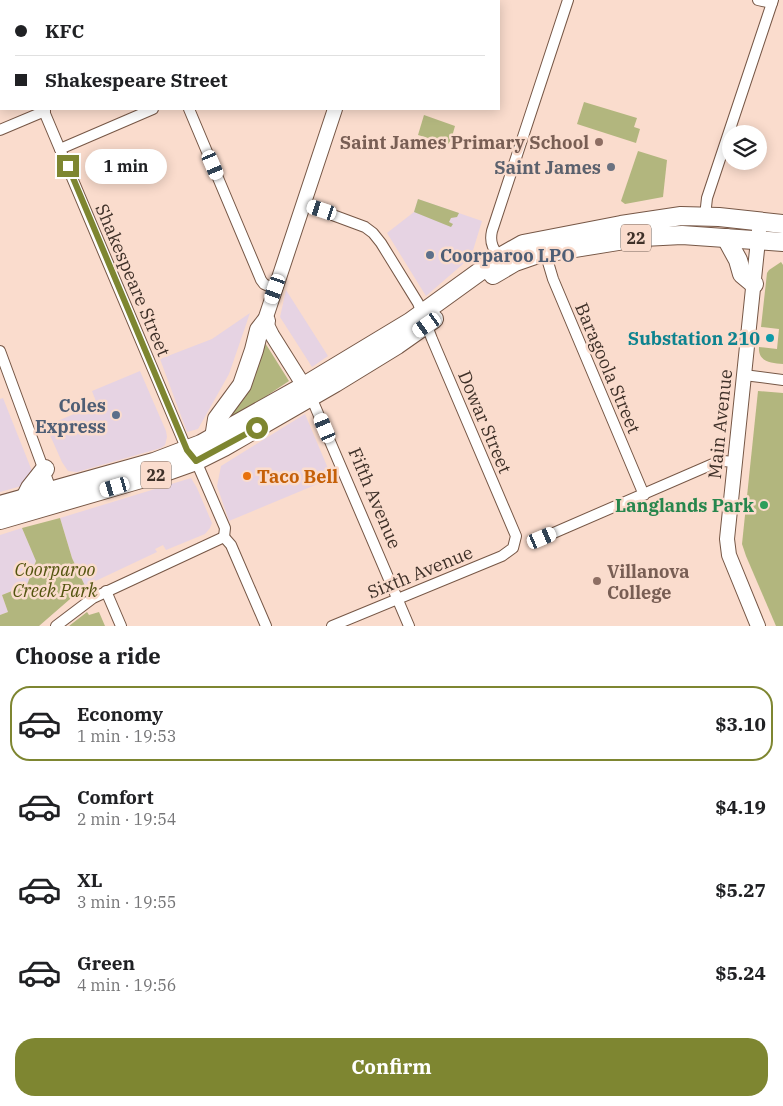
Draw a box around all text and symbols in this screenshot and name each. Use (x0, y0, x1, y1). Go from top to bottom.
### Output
text: KFC (45, 19, 84, 43)
text: Shakespeare Street (45, 68, 228, 92)
map controls (722, 125, 767, 170)
button: layers (722, 125, 767, 170)
place label: Saint James Primary School (340, 131, 589, 154)
marker: Saint James Primary School (593, 136, 605, 148)
callout: 1 min (86, 148, 168, 184)
car (200, 148, 225, 182)
route end (57, 155, 79, 177)
text: 1 min (104, 156, 148, 176)
place label: Saint James (494, 156, 601, 179)
marker: Saint James (605, 161, 617, 173)
car (305, 198, 338, 222)
street label: Shakespeare Street (90, 200, 176, 360)
road number: 22 (621, 224, 651, 252)
place label: Coorparoo LPO (440, 244, 575, 267)
marker: Coorparoo LPO (424, 249, 436, 261)
car (263, 272, 286, 306)
street label: Baragoola Street (570, 299, 646, 437)
car (410, 310, 443, 340)
place label: Substation 210 (628, 327, 760, 350)
marker: Substation 210 (764, 332, 776, 344)
street label: Dowar Street (453, 367, 517, 477)
street label: Main Avenue (703, 368, 737, 480)
place label: Coles Express (35, 394, 106, 438)
marker: Coles Express (110, 409, 122, 421)
car (312, 411, 337, 445)
route start (246, 417, 268, 439)
street label: Fifth Avenue (343, 444, 407, 552)
road number: 22 (141, 462, 171, 488)
place label: Taco Bell (257, 465, 338, 488)
marker: Taco Bell (241, 470, 253, 482)
car (98, 476, 131, 498)
place label: Langlands Park (615, 494, 755, 517)
marker: Langlands Park (758, 499, 770, 511)
car (525, 525, 558, 551)
street label: Sixth Avenue (364, 540, 476, 604)
park label: Coorparoo Creek Park (12, 558, 98, 602)
place label: Villanova College (607, 560, 689, 604)
marker: Villanova College (591, 575, 603, 587)
text: Choose a ride (15, 641, 161, 670)
icon: car (17, 701, 62, 746)
text: Economy (77, 702, 163, 726)
text: $3.10 (715, 712, 766, 736)
text: 1 min · 19:53 (77, 726, 176, 746)
icon: car (17, 784, 62, 829)
text: Comfort (77, 785, 154, 809)
text: $4.19 (715, 795, 766, 819)
text: 2 min · 19:54 (77, 809, 176, 829)
icon: car (17, 867, 62, 912)
text: XL (77, 868, 103, 892)
text: $5.27 (715, 878, 766, 902)
text: 3 min · 19:55 (77, 892, 176, 912)
icon: car (17, 950, 62, 995)
text: Green (77, 951, 135, 975)
text: $5.24 (715, 961, 766, 985)
text: 4 min · 19:56 (77, 975, 176, 995)
button: Confirm (15, 1038, 768, 1096)

